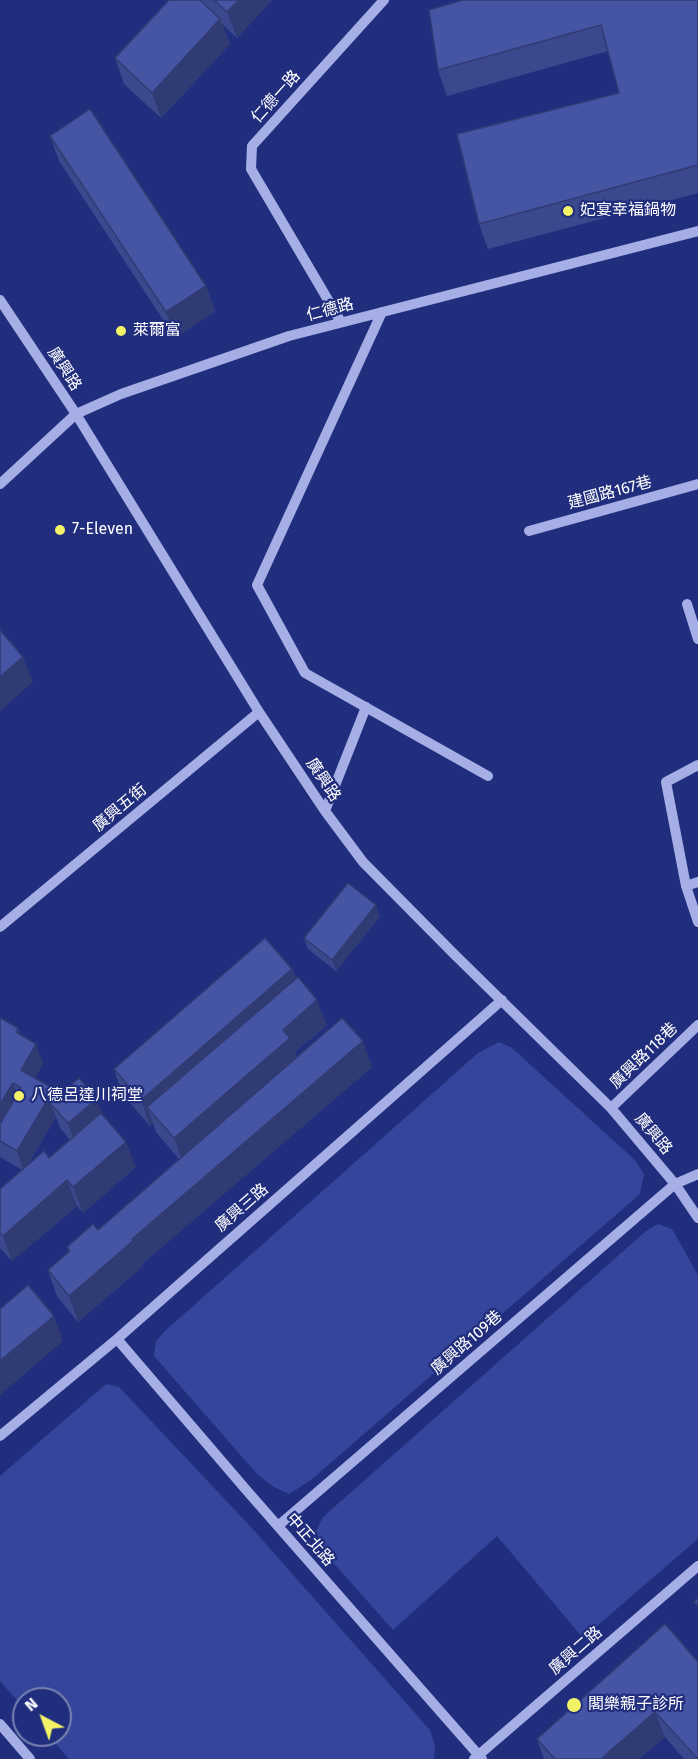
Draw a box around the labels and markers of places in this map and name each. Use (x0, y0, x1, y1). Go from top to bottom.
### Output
place label: 妃宴幸福鍋物 (580, 201, 676, 221)
marker: 妃宴幸福鍋物 (561, 204, 575, 218)
place label: 萊爾富 (133, 321, 181, 341)
marker: 萊爾富 (114, 324, 128, 338)
place label: 7-Eleven (72, 520, 133, 540)
marker: 7-Eleven (53, 523, 67, 537)
place label: 八德呂達川祠堂 (31, 1086, 143, 1106)
marker: 八德呂達川祠堂 (12, 1089, 26, 1103)
place label: 閣樂親子診所 (588, 1695, 684, 1715)
marker: 閣樂親子診所 (565, 1696, 583, 1714)

